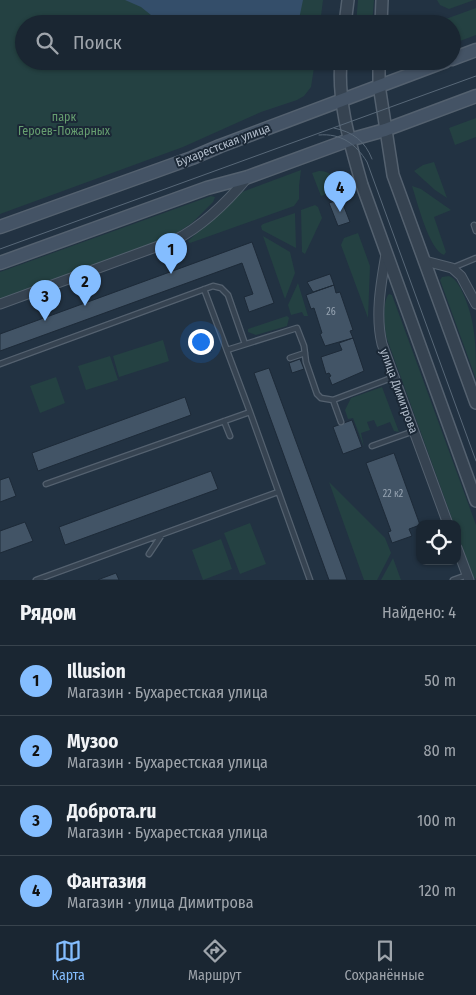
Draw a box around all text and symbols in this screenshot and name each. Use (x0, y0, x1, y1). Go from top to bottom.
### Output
search box (15, 15, 461, 70)
icon: search (33, 29, 61, 57)
text: Поиск (73, 31, 122, 54)
park label: парк Героев-Пожарных (18, 110, 111, 138)
street label: Бухарестская улица (174, 121, 272, 169)
pin: 4 (324, 171, 356, 212)
pin: 1 (155, 233, 187, 274)
pin: 2 (69, 265, 101, 306)
pin: 3 (29, 280, 61, 321)
house number: 26 (326, 306, 336, 318)
your location (188, 329, 214, 355)
street label: улица Димитрова (377, 347, 421, 435)
house number: 22 к2 (383, 488, 404, 500)
map controls (416, 520, 461, 565)
button: locate (416, 520, 461, 565)
text: Рядом (20, 600, 76, 626)
text: Найдено: 4 (382, 603, 456, 622)
text: Illusion (67, 660, 126, 683)
text: 1 (33, 671, 39, 690)
text: 50 m (424, 671, 456, 690)
text: Магазин · Бухарестская улица (67, 683, 268, 702)
text: Музоо (67, 730, 118, 753)
text: 2 (32, 741, 40, 760)
text: 80 m (424, 741, 456, 760)
text: Магазин · Бухарестская улица (67, 753, 268, 772)
text: Доброта.ru (67, 800, 156, 823)
text: 3 (32, 811, 40, 830)
text: 100 m (417, 811, 456, 830)
text: Магазин · Бухарестская улица (67, 823, 268, 842)
text: Фантазия (67, 870, 146, 893)
text: 4 (32, 881, 40, 900)
text: 120 m (418, 881, 456, 900)
text: Магазин · улица Димитрова (67, 893, 254, 912)
tab: Карта (52, 937, 85, 984)
tab: Маршрут (188, 937, 242, 984)
tab: Сохранённые (345, 937, 424, 984)

